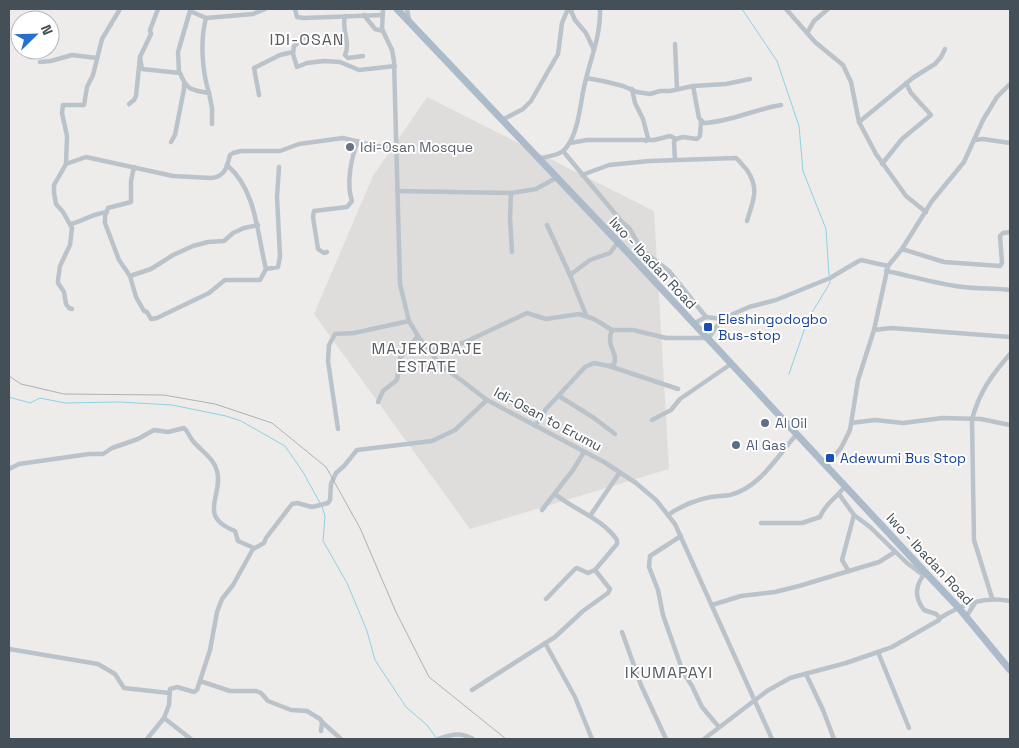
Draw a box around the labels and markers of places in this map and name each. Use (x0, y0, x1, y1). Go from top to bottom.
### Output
place label: Idi-Osan Mosque (360, 138, 473, 156)
marker: Idi-Osan Mosque (344, 141, 356, 153)
place label: Eleshingodogbo Bus-stop (718, 310, 828, 344)
marker: Eleshingodogbo Bus-stop (702, 321, 714, 333)
place label: Al Oil (775, 414, 807, 432)
marker: Al Oil (759, 417, 771, 429)
place label: Al Gas (746, 436, 786, 454)
marker: Al Gas (730, 439, 742, 451)
place label: Adewumi Bus Stop (840, 449, 966, 467)
marker: Adewumi Bus Stop (824, 452, 836, 464)

